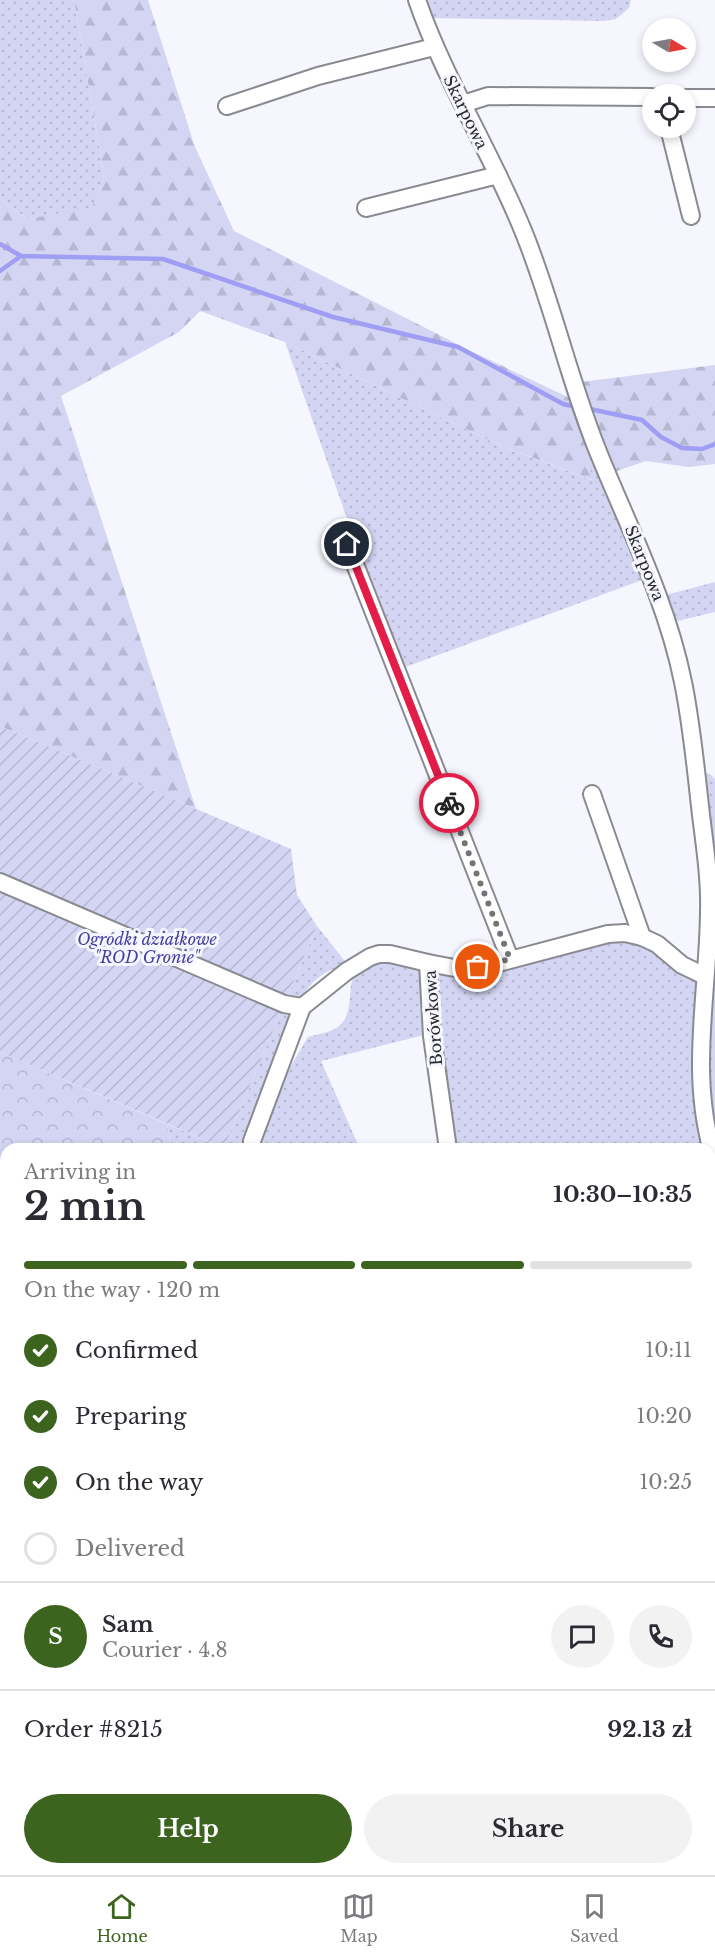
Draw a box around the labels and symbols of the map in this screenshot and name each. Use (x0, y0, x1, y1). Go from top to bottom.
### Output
north arrow (642, 18, 696, 72)
street label: Skarpowa (439, 72, 493, 152)
pin (321, 518, 372, 569)
street label: Skarpowa (621, 522, 669, 604)
courier (419, 773, 479, 833)
park label: Ogródki działkowe "ROD Gronie" (77, 929, 218, 967)
pin (452, 941, 503, 992)
street label: Borówkowa (420, 969, 446, 1066)

